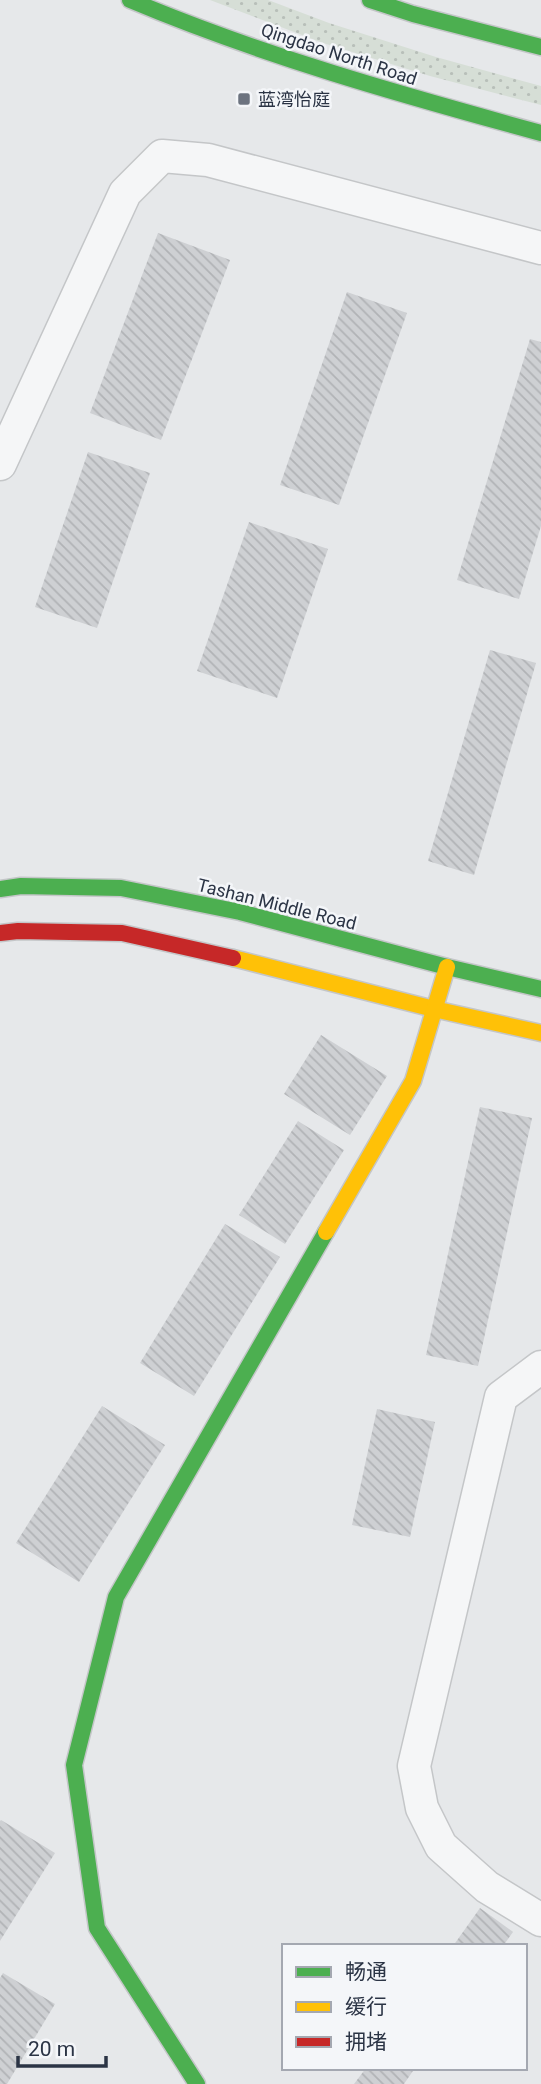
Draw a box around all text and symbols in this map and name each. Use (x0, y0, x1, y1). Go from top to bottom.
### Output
street label: Qingdao North Road (258, 19, 420, 89)
place label: 蓝湾怡庭 (258, 89, 330, 110)
marker: 蓝湾怡庭 (236, 91, 252, 107)
street label: Tashan Middle Road (195, 874, 359, 934)
legend (282, 1944, 527, 2070)
text: 畅通 (345, 1960, 387, 1984)
text: 缓行 (345, 1995, 387, 2019)
scale bar (18, 2024, 105, 2068)
text: 拥堵 (345, 2030, 387, 2054)
text: 20 m (28, 2037, 75, 2061)

